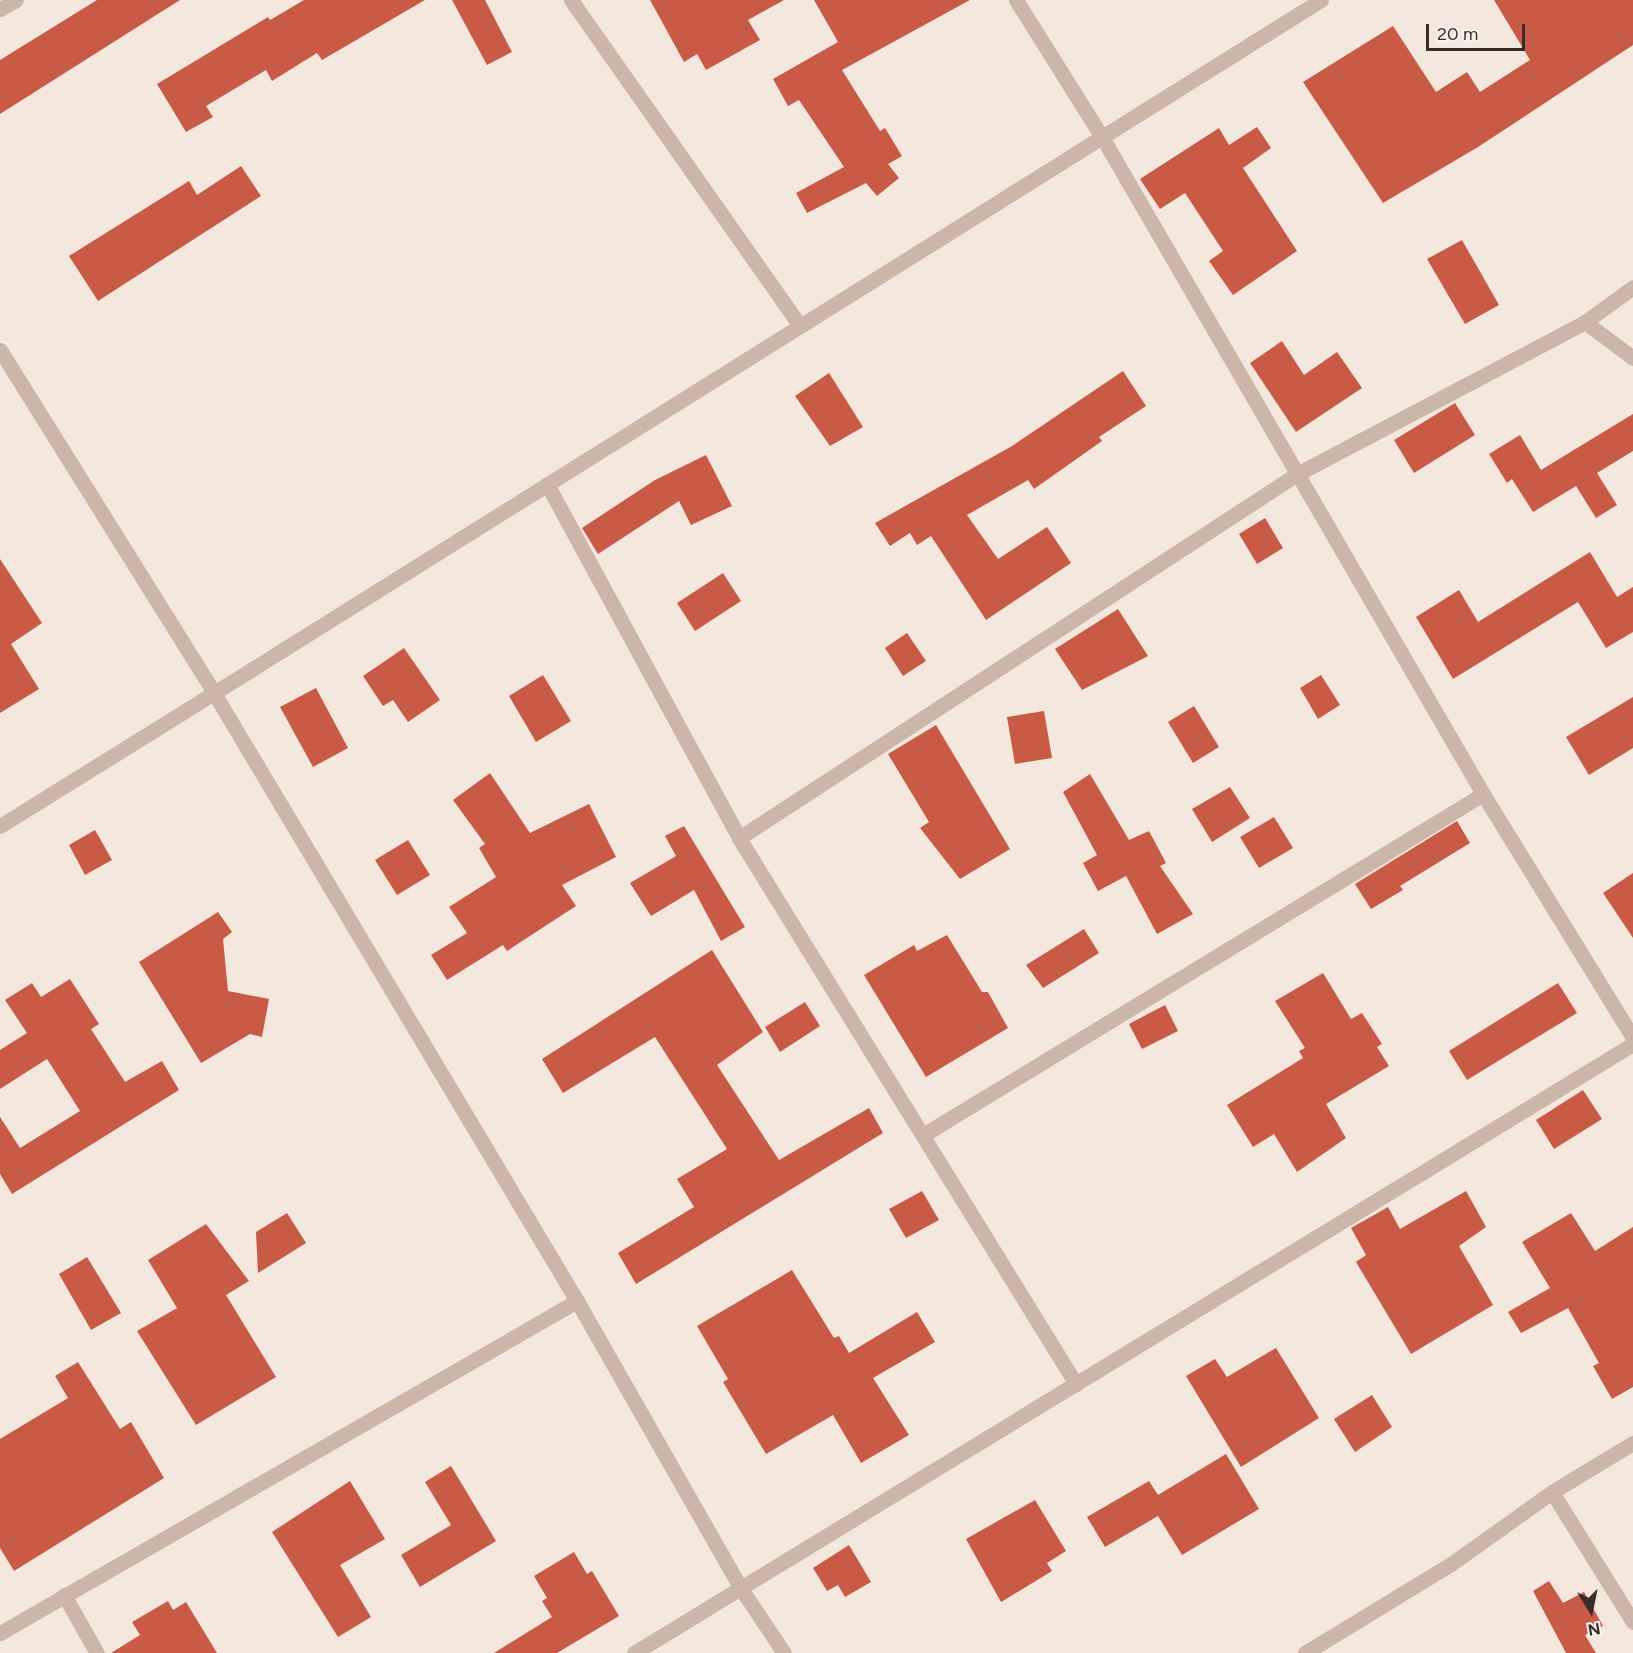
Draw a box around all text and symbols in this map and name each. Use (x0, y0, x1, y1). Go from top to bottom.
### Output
scale bar (1429, 12, 1528, 50)
text: 20 m (1437, 23, 1478, 45)
north arrow (1561, 1581, 1621, 1641)
text: N (1586, 1619, 1602, 1640)

